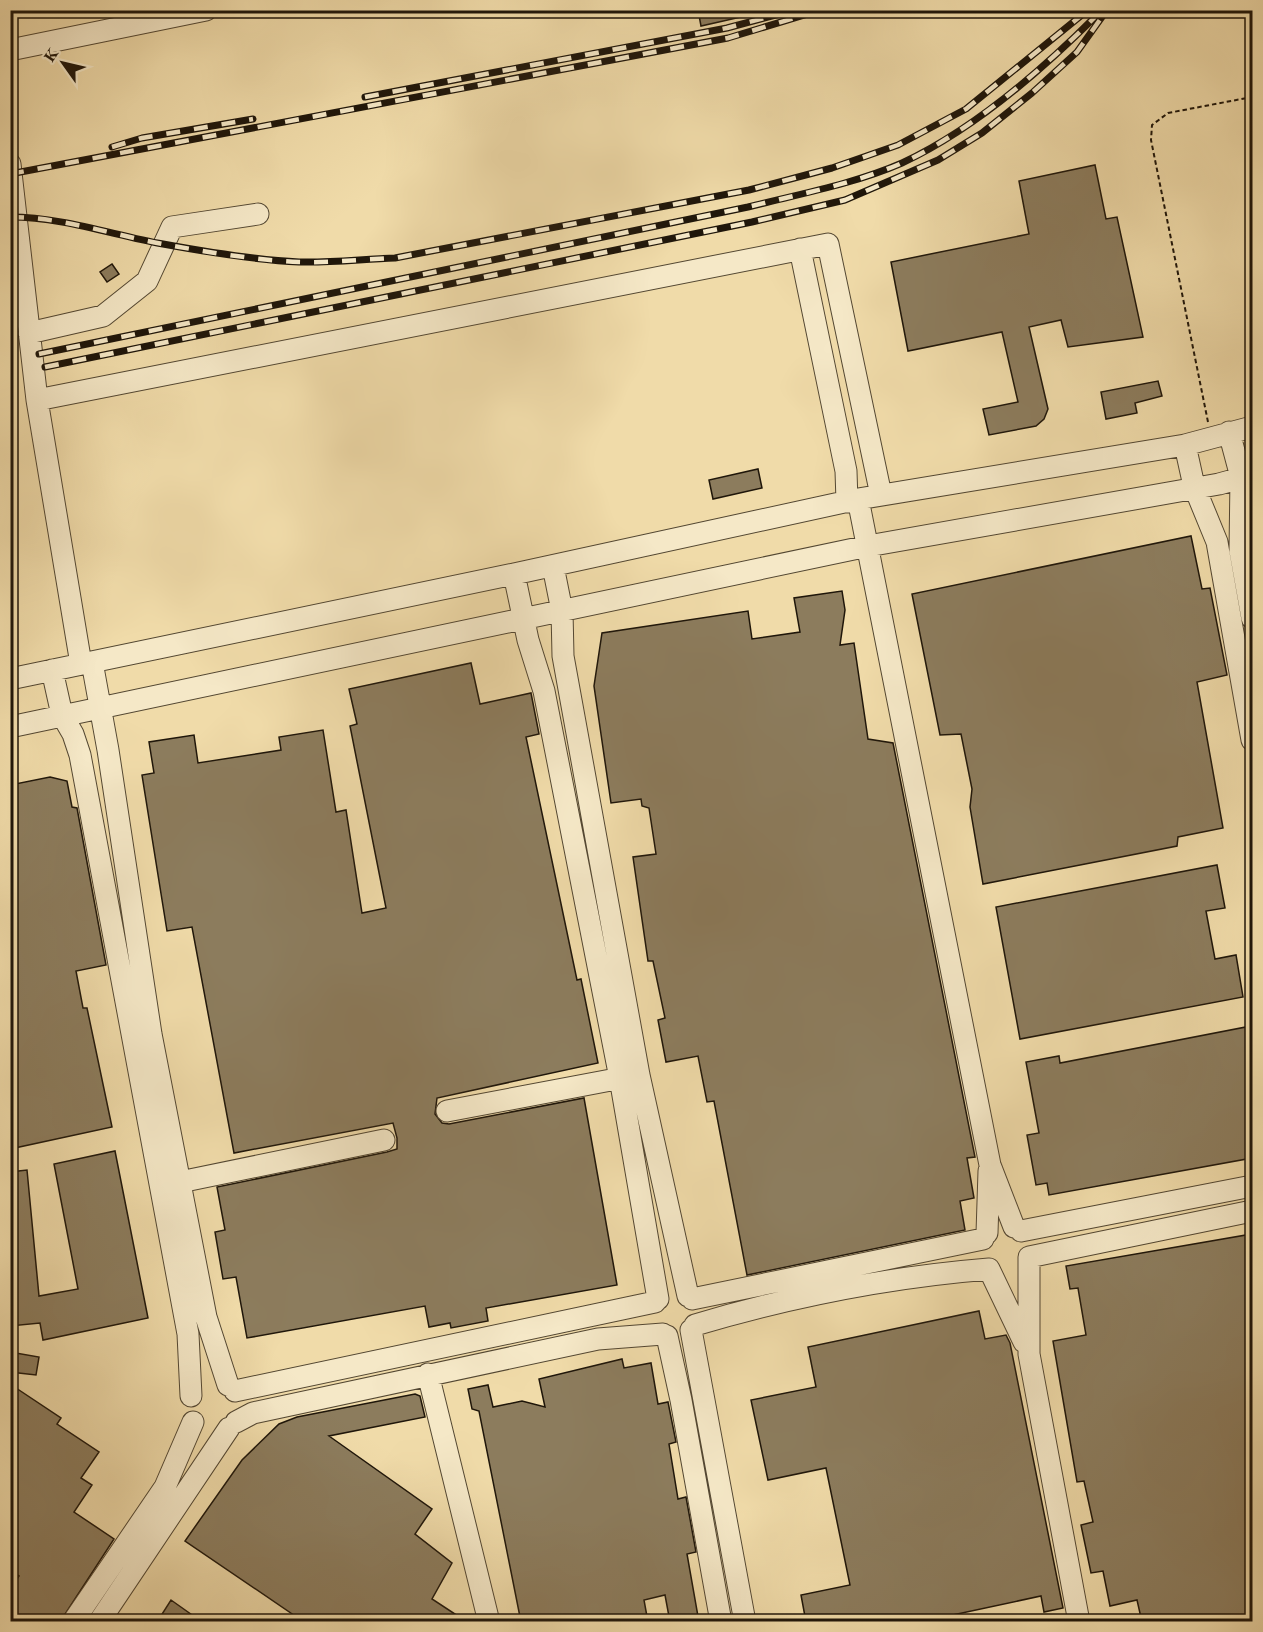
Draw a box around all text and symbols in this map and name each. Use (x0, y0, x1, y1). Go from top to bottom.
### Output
north arrow (33, 33, 93, 93)
text: K (39, 43, 64, 66)

